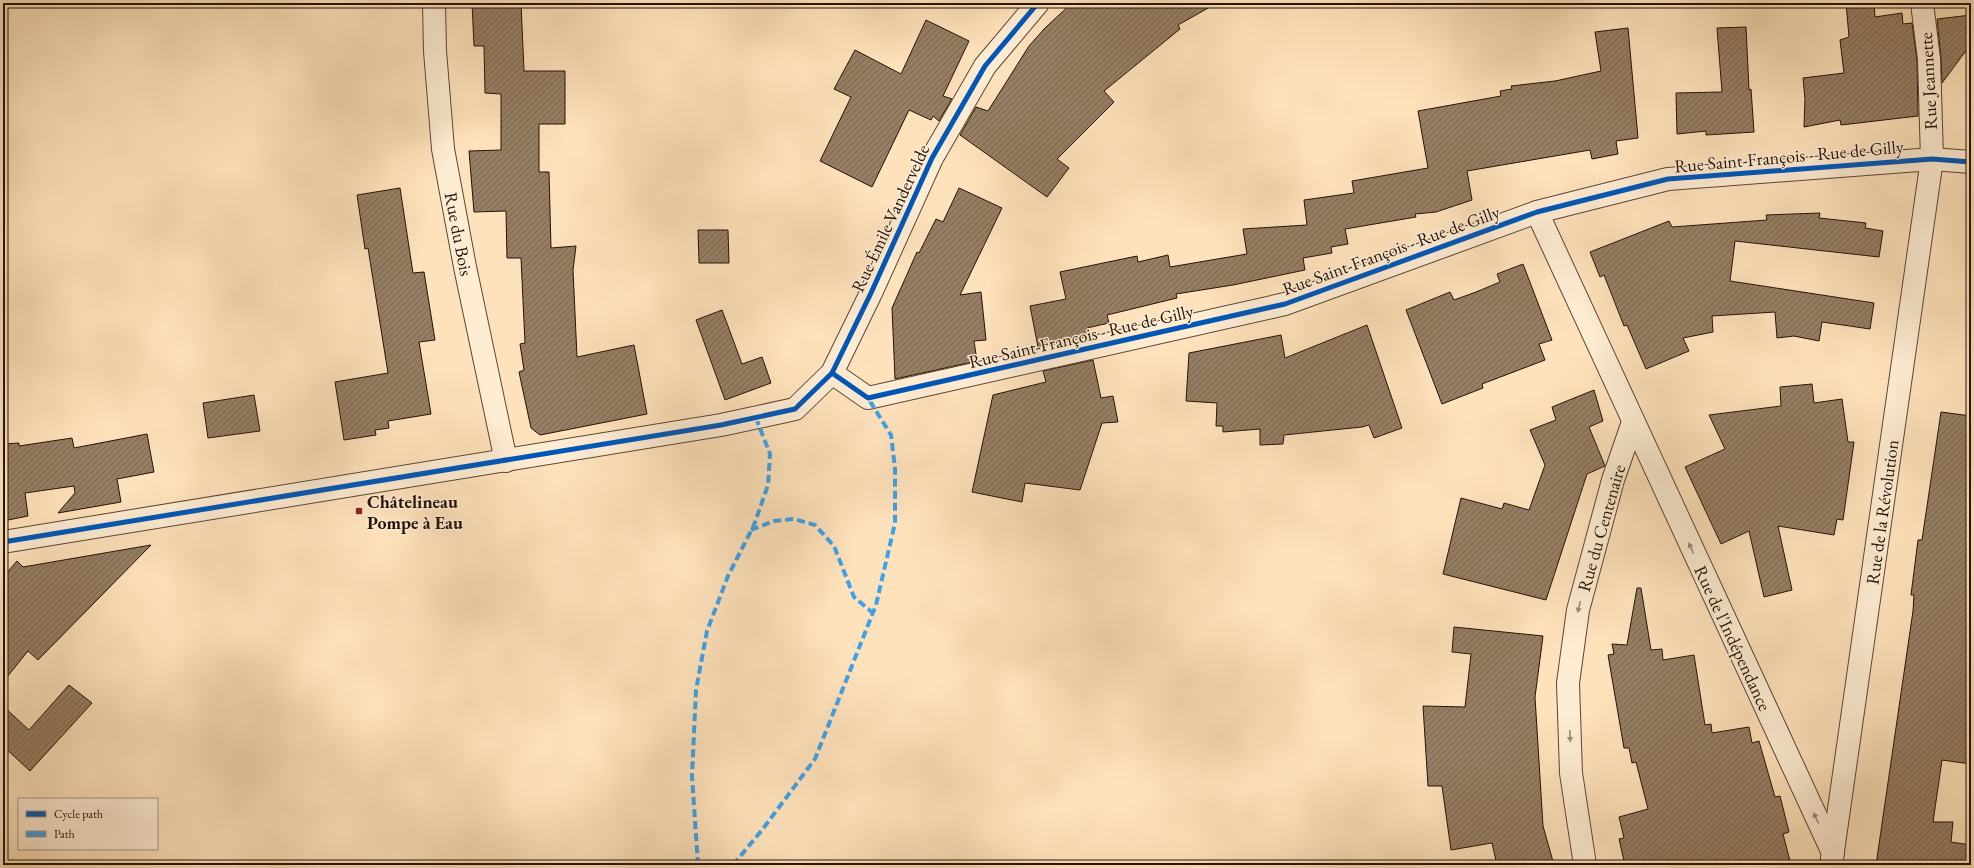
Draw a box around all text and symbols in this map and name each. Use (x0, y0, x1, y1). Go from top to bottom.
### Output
street label: Rue Jeannette (1914, 32, 1942, 130)
street label: Rue Saint-François - Rue de Gilly (1674, 135, 1905, 177)
street label: Rue Émile Vandervelde (846, 140, 934, 296)
street label: Rue du Bois (440, 190, 478, 278)
street label: Rue Saint-François - Rue de Gilly (1279, 200, 1503, 300)
street label: Rue Saint-François - Rue de Gilly (966, 299, 1196, 373)
street label: Rue de la Révolution (1860, 438, 1904, 586)
street label: Rue du Centenaire (1572, 462, 1630, 594)
place label: Châtelineau Pompe à Eau (367, 490, 463, 534)
marker: Châtelineau Pompe à Eau (354, 506, 364, 516)
one-way arrow (1688, 542, 1694, 553)
street label: Rue de l'Indépendance (1689, 562, 1777, 714)
one-way arrow (1576, 601, 1582, 614)
one-way arrow (1567, 730, 1573, 743)
legend (18, 798, 158, 850)
text: Cycle path (54, 806, 103, 822)
one-way arrow (1813, 812, 1819, 824)
text: Path (54, 826, 75, 842)

